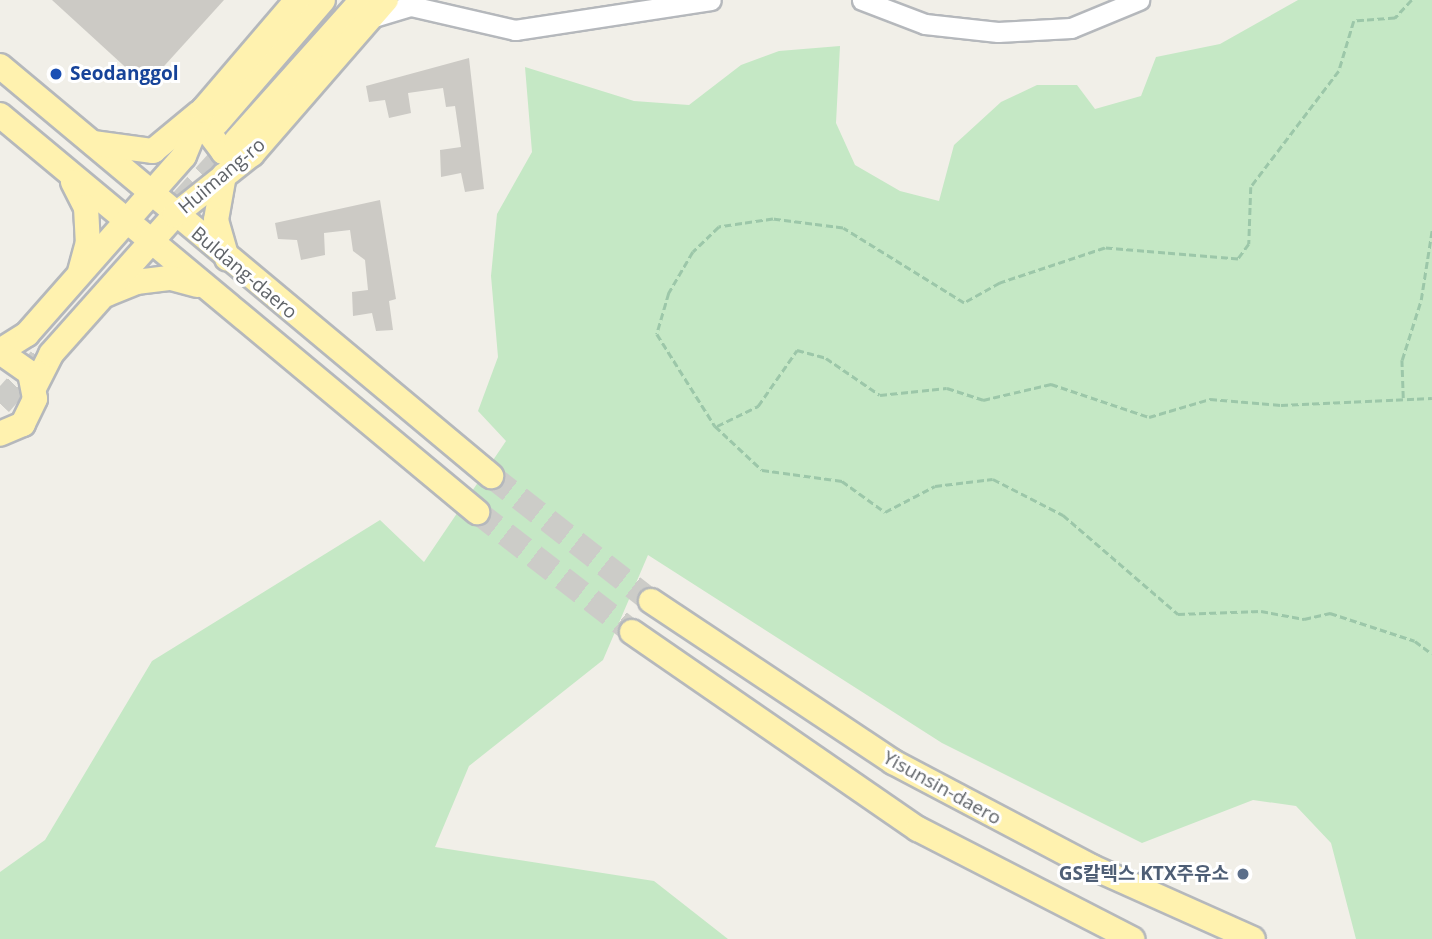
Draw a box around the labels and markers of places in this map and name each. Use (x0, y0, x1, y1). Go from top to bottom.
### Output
place label: Seodanggol (70, 63, 178, 85)
marker: Seodanggol (48, 66, 64, 82)
place label: GS칼텍스 KTX주유소 (1059, 863, 1229, 885)
marker: GS칼텍스 KTX주유소 (1235, 866, 1251, 882)

